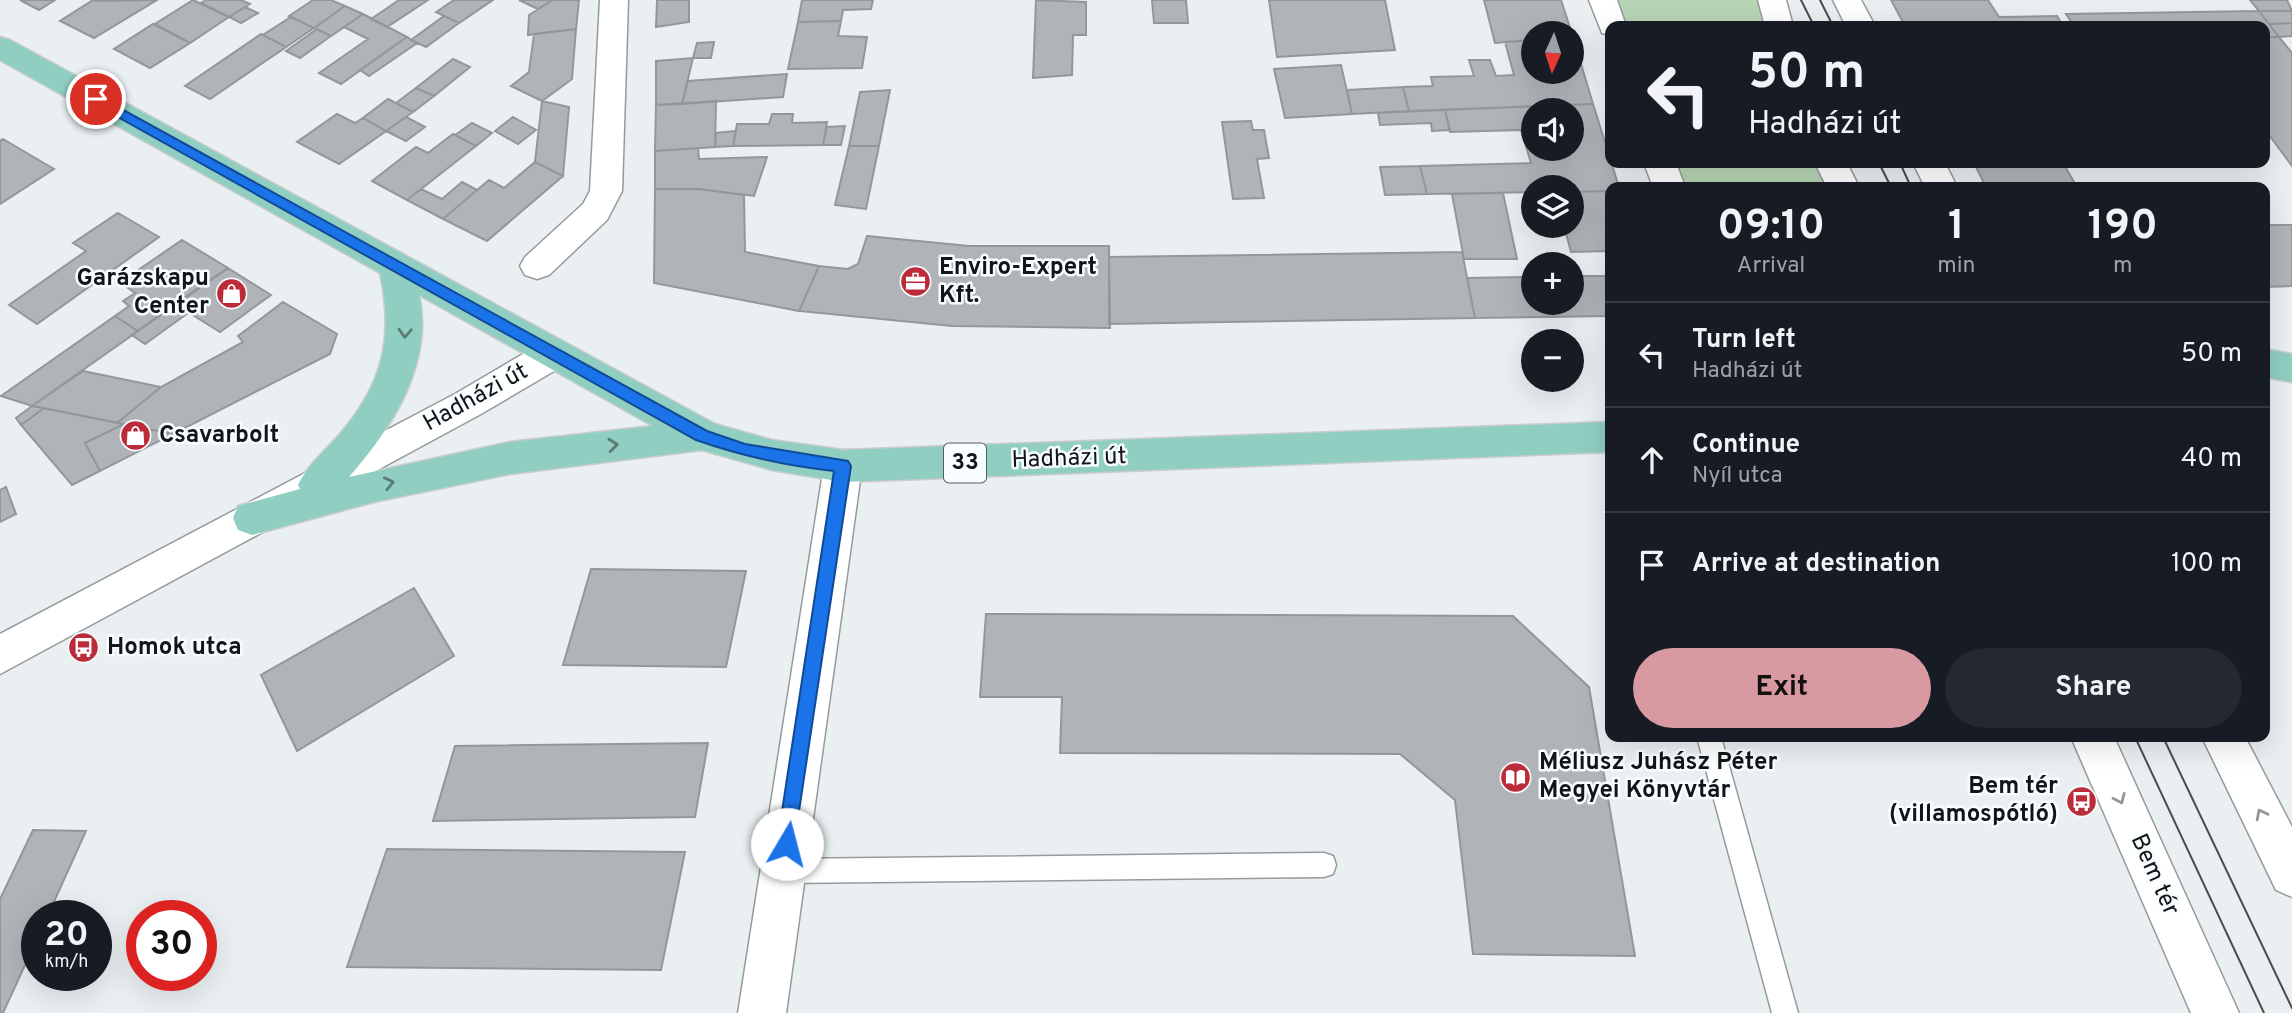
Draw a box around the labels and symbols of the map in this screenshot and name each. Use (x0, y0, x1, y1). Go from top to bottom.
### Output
north arrow (1521, 21, 1584, 84)
pin (66, 69, 126, 129)
place label: Enviro-Expert Kft. (939, 253, 1097, 311)
place label: Garázskapu Center (76, 264, 209, 322)
office icon: Enviro-Expert Kft. (899, 265, 933, 299)
shop icon: Garázskapu Center (215, 276, 249, 310)
one-way arrow (397, 328, 412, 339)
street label: Hadházi út (418, 357, 534, 439)
shop icon: Csavarbolt (119, 419, 153, 453)
place label: Csavarbolt (159, 421, 279, 451)
one-way arrow (608, 438, 619, 453)
street label: Hadházi út (1011, 442, 1127, 476)
road number: 33 (944, 444, 986, 482)
one-way arrow (383, 476, 395, 491)
bus stop icon: Homok utca (67, 631, 101, 665)
place label: Homok utca (107, 633, 242, 663)
place label: Méliusz Juhász Péter Megyei Könyvtár (1539, 748, 1777, 806)
library icon: Méliusz Juhász Péter Megyei Könyvtár (1499, 760, 1533, 794)
place label: Bem tér (villamospótló) (1889, 772, 2058, 830)
bus stop icon: Bem tér (villamospótló) (2064, 784, 2098, 818)
one-way arrow (2112, 792, 2126, 804)
position arrow (750, 807, 824, 881)
one-way arrow (2256, 809, 2270, 821)
street label: Bem tér (2123, 830, 2185, 920)
speed limit sign: 30 (126, 900, 217, 991)

